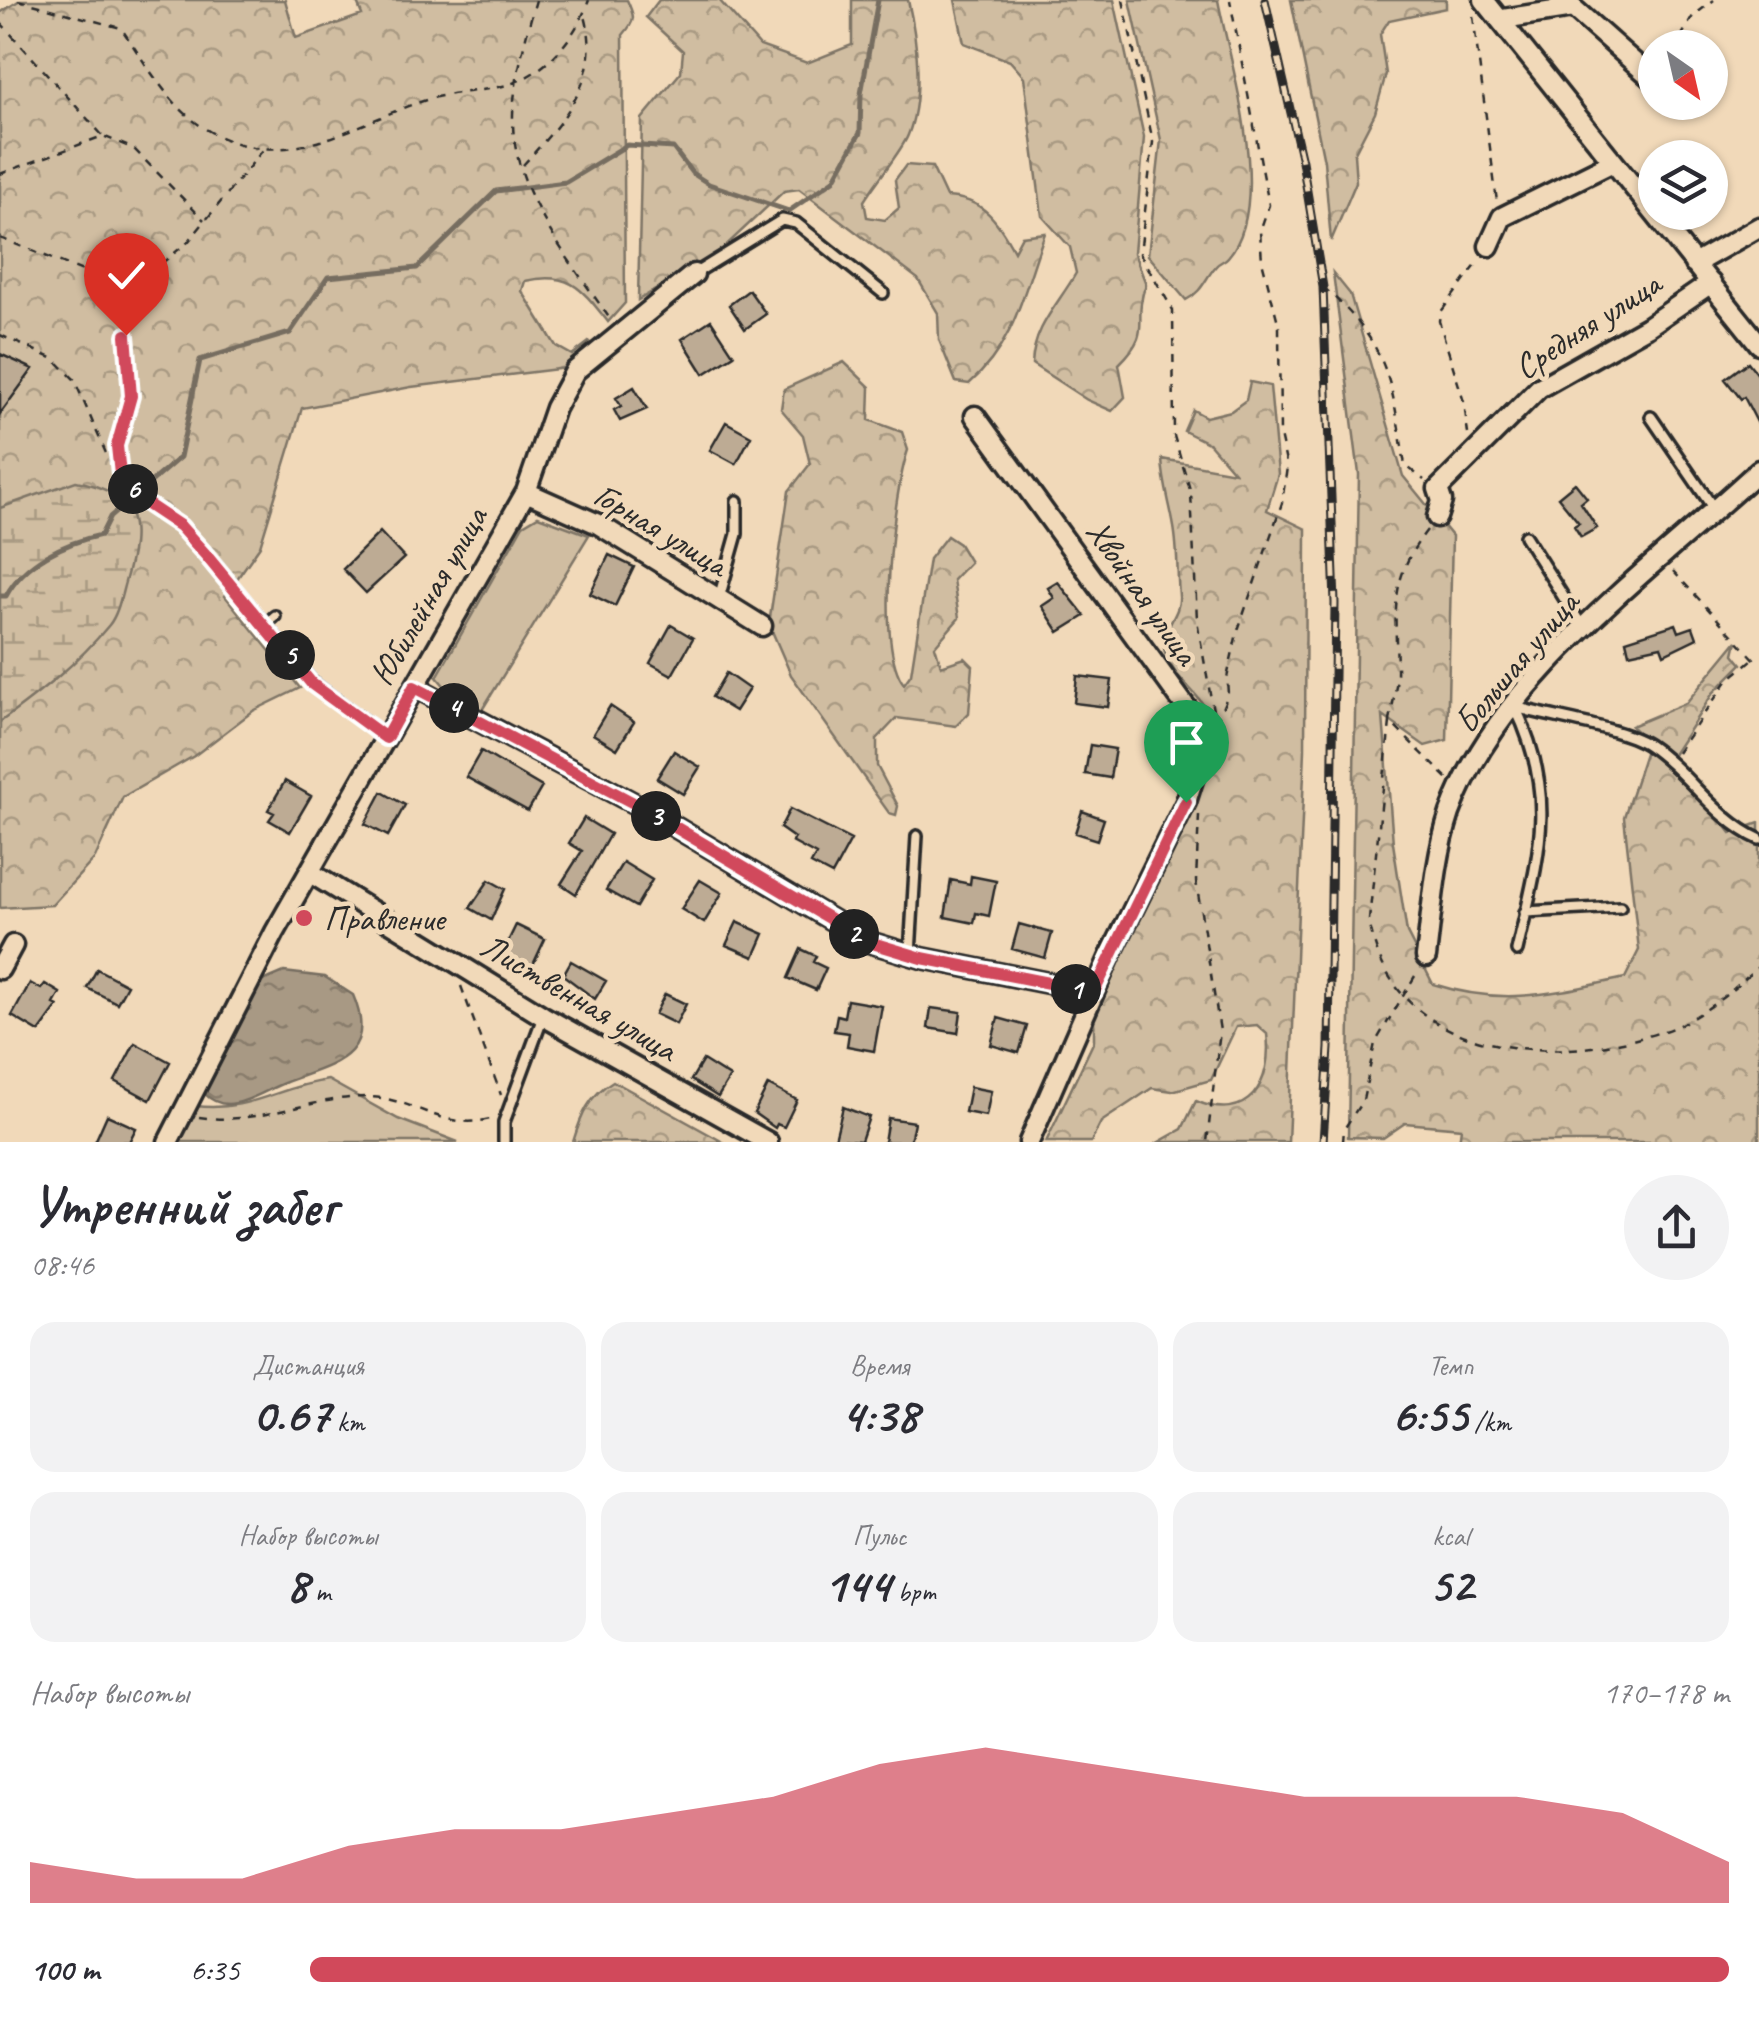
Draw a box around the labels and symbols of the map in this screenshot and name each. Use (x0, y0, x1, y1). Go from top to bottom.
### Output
north arrow (1638, 30, 1728, 120)
pin (84, 233, 169, 336)
street label: Средняя улица (1506, 260, 1671, 389)
pin: 6 (108, 464, 158, 514)
street label: Горная улица (586, 472, 738, 588)
street label: Юбилейная улица (359, 497, 499, 694)
street label: Хвойная улица (1076, 511, 1210, 675)
street label: Большая улица (1444, 580, 1591, 743)
pin: 5 (265, 630, 315, 680)
pin: 4 (429, 683, 479, 733)
pin (1144, 700, 1229, 803)
pin: 3 (631, 791, 681, 841)
place label: Правление (324, 896, 447, 941)
marker: Правление (293, 907, 315, 929)
pin: 2 (829, 909, 879, 959)
street label: Лиственная улица (472, 923, 687, 1073)
pin: 1 (1051, 964, 1101, 1014)

